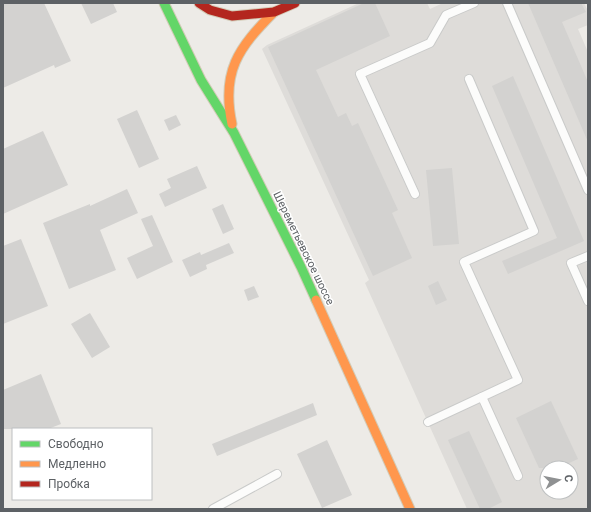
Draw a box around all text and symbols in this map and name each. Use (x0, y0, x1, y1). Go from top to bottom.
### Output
street label: Шереметьевское шоссе (270, 189, 337, 307)
legend (12, 428, 152, 500)
text: Свободно (48, 437, 104, 451)
text: Медленно (48, 457, 106, 471)
north arrow (539, 460, 579, 500)
text: С (561, 474, 575, 483)
text: Пробка (48, 477, 90, 491)

